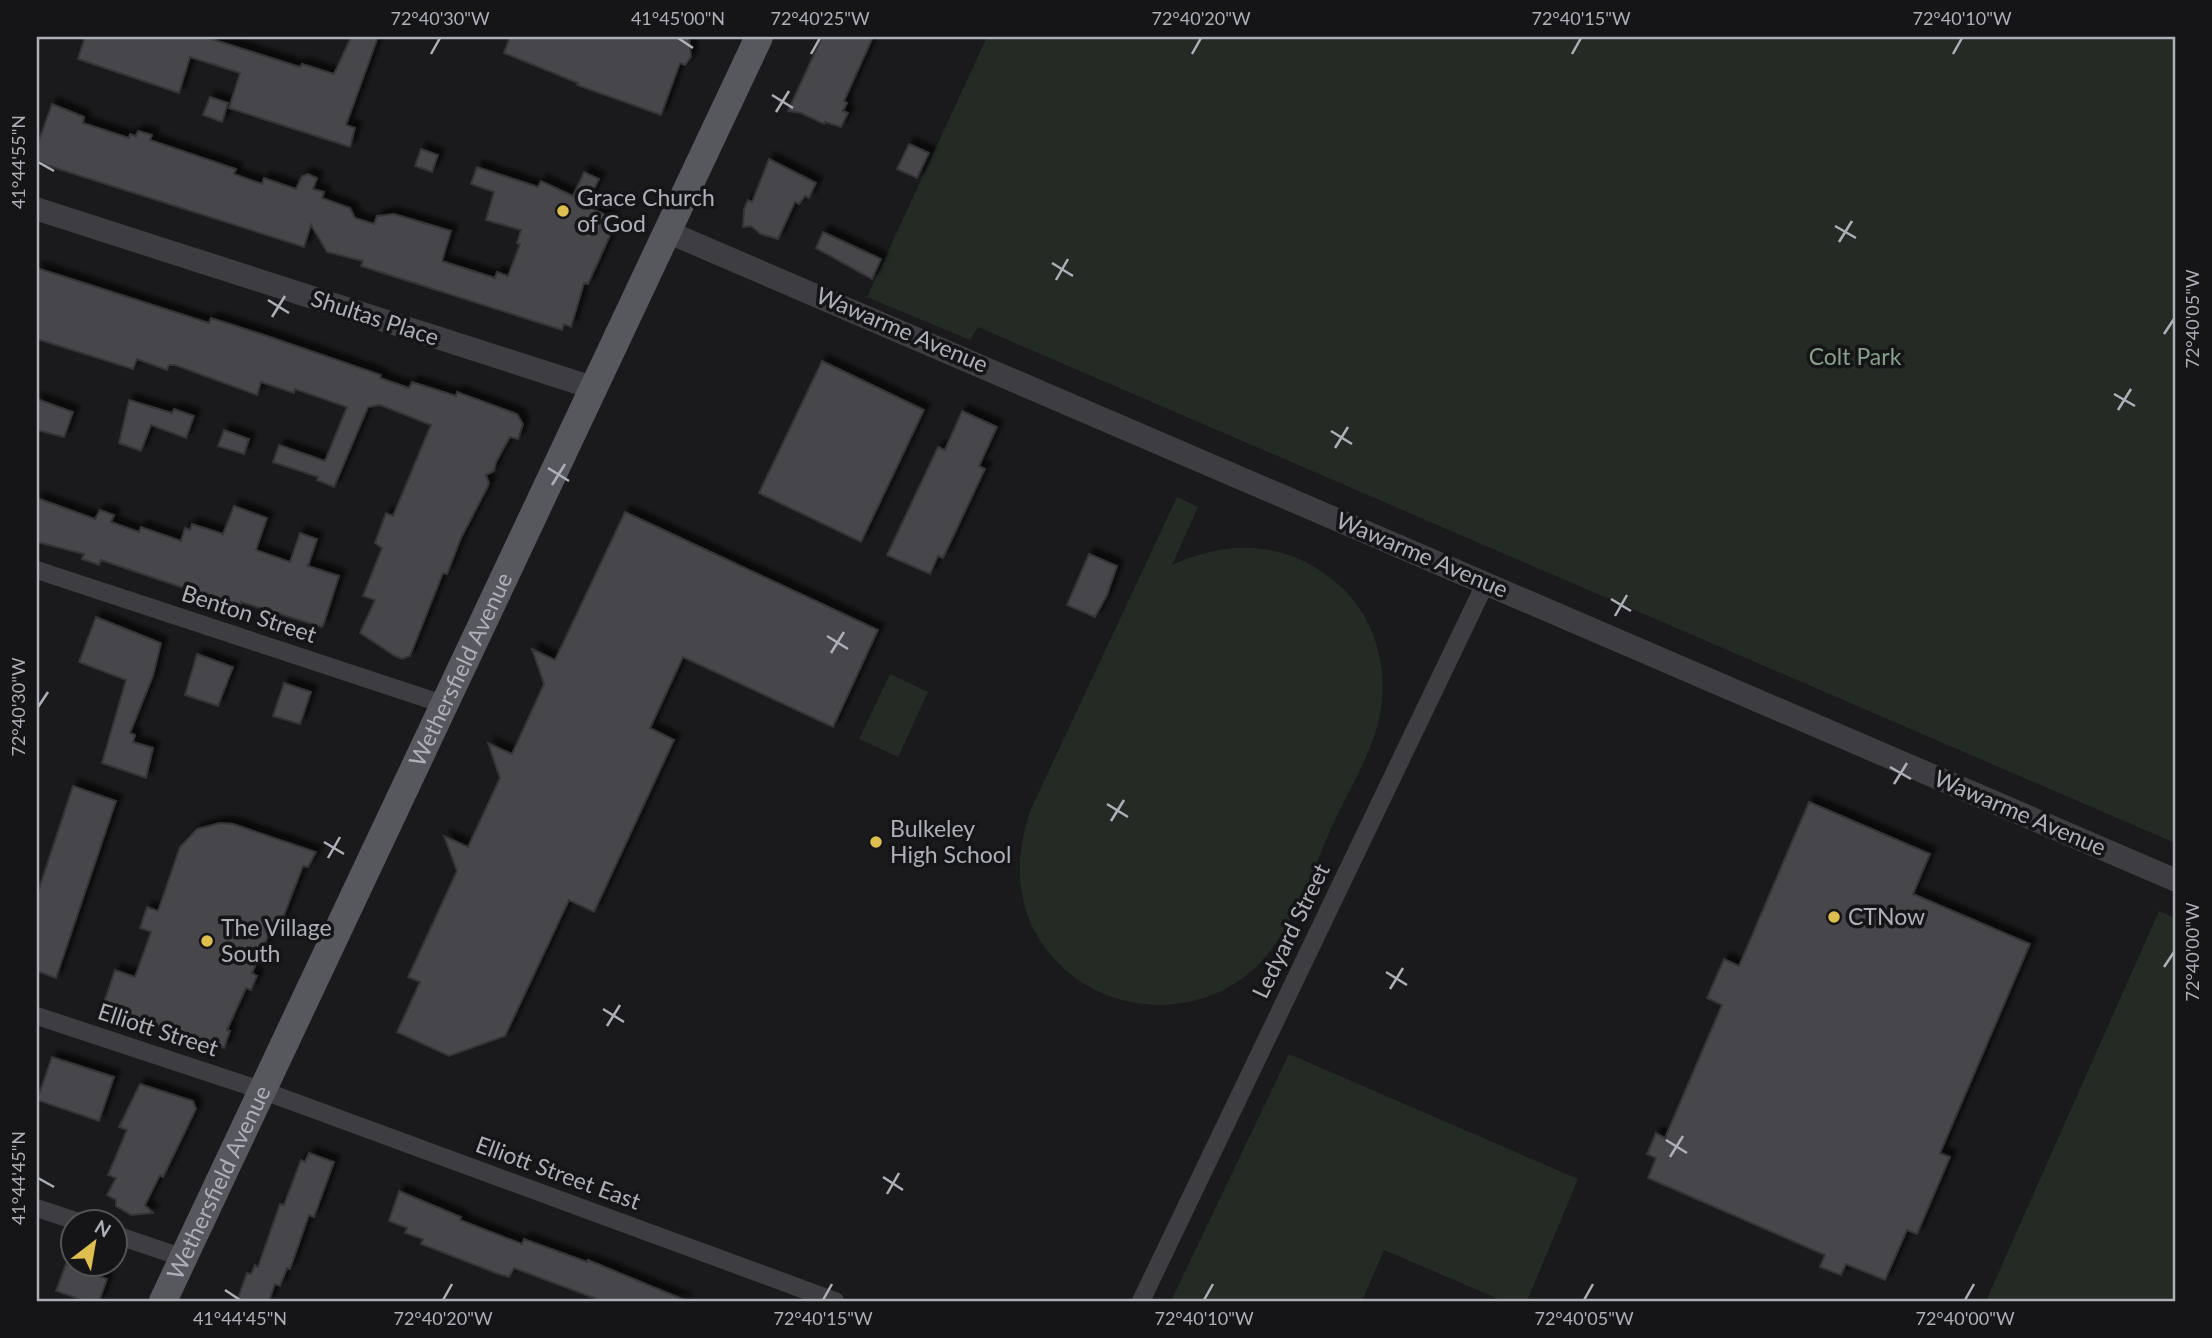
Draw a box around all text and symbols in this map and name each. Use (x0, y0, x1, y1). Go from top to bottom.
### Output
text: 72°40'30"W (390, 7, 490, 29)
text: 41°45'00"N (631, 7, 725, 29)
text: 72°40'25"W (770, 7, 870, 29)
text: 72°40'20"W (1151, 7, 1251, 29)
text: 72°40'15"W (1531, 7, 1631, 29)
text: 72°40'10"W (1912, 7, 2012, 29)
text: 41°44'55"N (7, 115, 29, 209)
place label: Grace Church of God (577, 183, 715, 237)
marker: Grace Church of God (555, 203, 571, 219)
text: 72°40'05"W (2181, 269, 2203, 369)
street label: Wawarme Avenue (812, 280, 993, 378)
street label: Shultas Place (308, 283, 443, 351)
park label: Colt Park (1809, 342, 1902, 370)
street label: Wawarme Avenue (1332, 505, 1513, 603)
street label: Wethersfield Avenue (402, 568, 517, 771)
street label: Benton Street (178, 578, 321, 648)
text: 72°40'30"W (7, 657, 29, 757)
street label: Wawarme Avenue (1930, 763, 2111, 861)
place label: Bulkeley High School (890, 814, 1011, 868)
marker: Bulkeley High School (868, 834, 884, 850)
street label: Ledyard Street (1245, 858, 1335, 1002)
place label: CTNow (1848, 902, 1925, 930)
text: 72°40'00"W (2181, 902, 2203, 1002)
marker: CTNow (1826, 909, 1842, 925)
place label: The Village South (221, 913, 332, 967)
marker: The Village South (199, 933, 215, 949)
street label: Elliott Street (95, 996, 223, 1062)
street label: Wethersfield Avenue (160, 1081, 276, 1284)
street label: Elliott Street East (472, 1129, 645, 1215)
text: 41°44'45"N (7, 1131, 29, 1225)
north arrow (60, 1208, 130, 1278)
text: N (91, 1214, 115, 1242)
text: 41°44'45"N (193, 1307, 287, 1329)
text: 72°40'20"W (393, 1307, 493, 1329)
text: 72°40'15"W (773, 1307, 873, 1329)
text: 72°40'10"W (1154, 1307, 1254, 1329)
text: 72°40'05"W (1534, 1307, 1634, 1329)
text: 72°40'00"W (1915, 1307, 2015, 1329)

